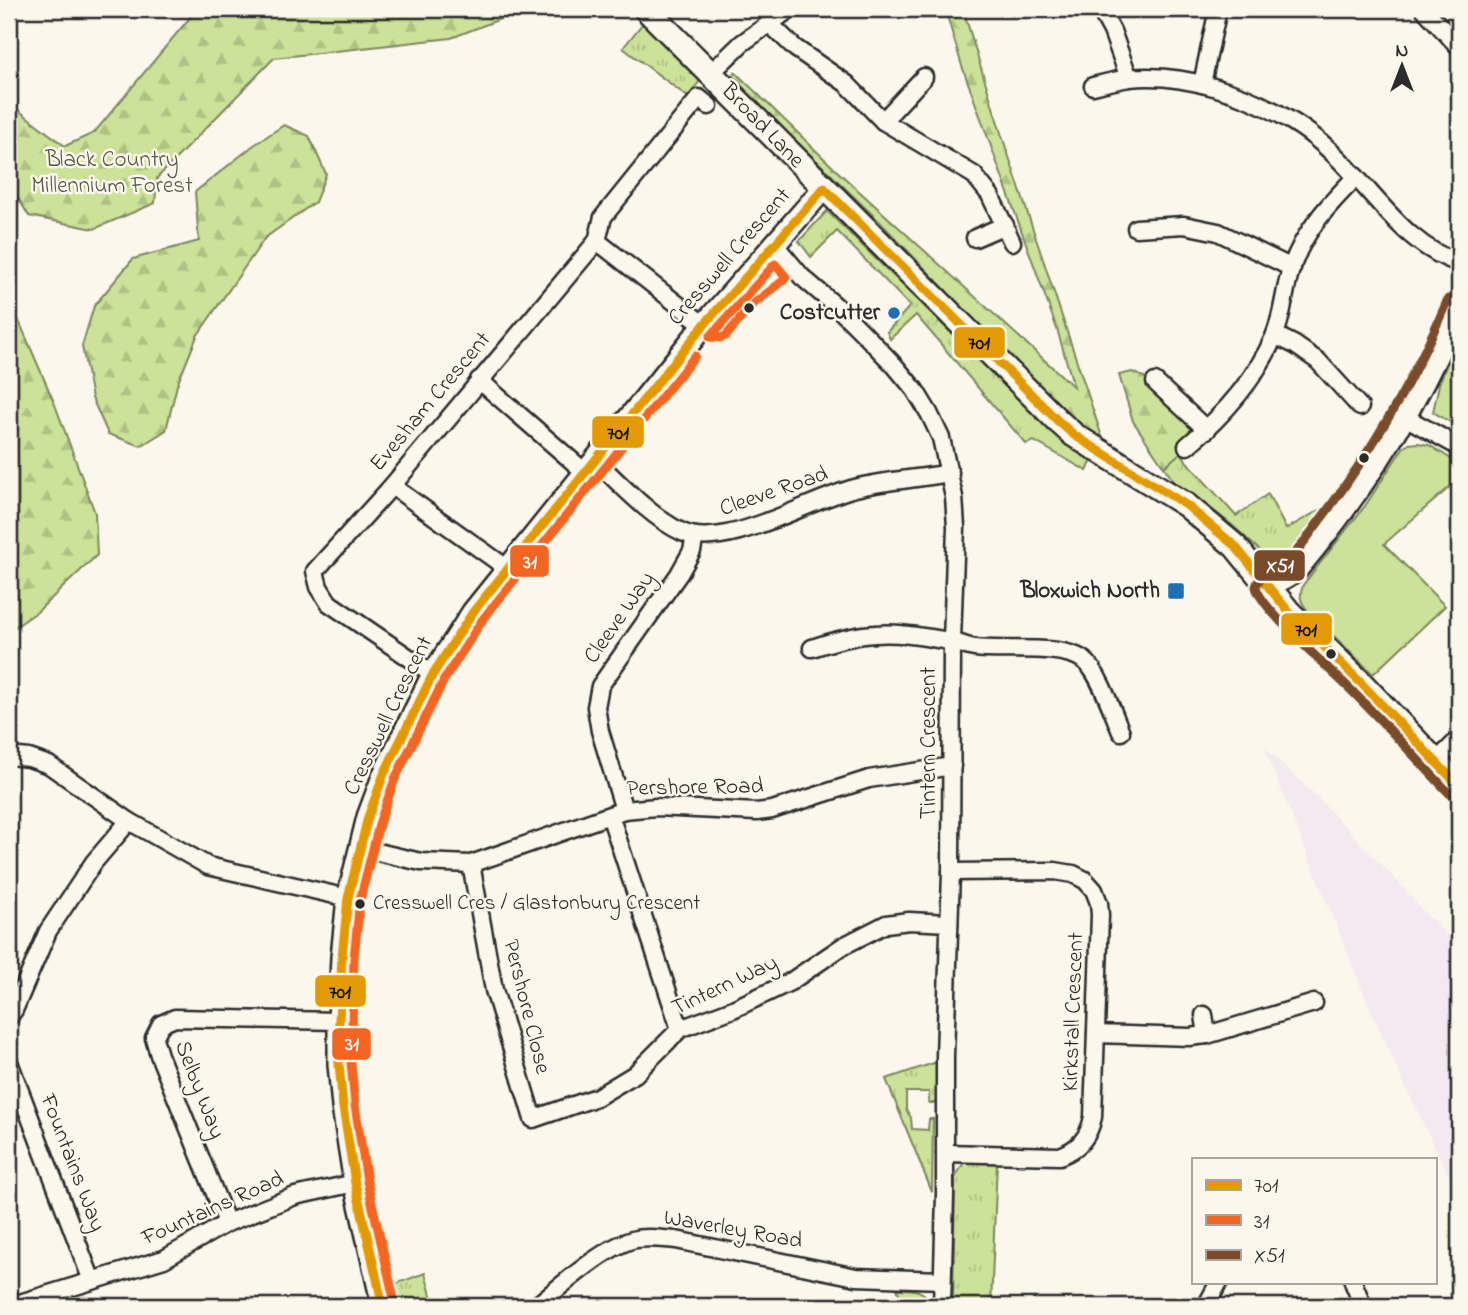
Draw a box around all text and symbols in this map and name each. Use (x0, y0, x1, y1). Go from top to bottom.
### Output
north arrow (1366, 32, 1436, 102)
text: N (1396, 38, 1409, 65)
street label: Broad Lane (712, 75, 812, 177)
park label: Black Country Millennium Forest (31, 144, 193, 203)
street label: Cresswell Crescent (661, 180, 800, 333)
place label: Costcutter (780, 297, 881, 330)
unlabelled marker (742, 301, 756, 315)
marker: Costcutter (886, 305, 902, 321)
street label: Evesham Crescent (362, 325, 500, 479)
line badge: 701 (953, 326, 1006, 359)
text: 701 (968, 331, 990, 358)
line badge: 701 (591, 415, 645, 449)
text: 701 (607, 421, 629, 448)
unlabelled marker (1357, 451, 1371, 465)
street label: Cleeve Road (715, 458, 833, 526)
line badge: 31 (509, 544, 550, 578)
line badge: X51 (1253, 549, 1306, 582)
text: 31 (522, 550, 537, 577)
text: X51 (1266, 554, 1294, 581)
street label: Cleeve Way (576, 565, 665, 672)
place label: Bloxwich North (1019, 575, 1160, 608)
marker: Bloxwich North (1166, 581, 1186, 601)
line badge: 701 (1280, 612, 1333, 646)
text: 701 (1295, 618, 1317, 645)
street label: Cresswell Crescent (336, 630, 442, 801)
unlabelled marker (1324, 647, 1338, 661)
street label: Tintern Crescent (913, 667, 946, 819)
street label: Pershore Road (626, 770, 764, 806)
place label: Cresswell Cres / Glastonbury Crescent (373, 889, 700, 921)
marker: Cresswell Cres / Glastonbury Crescent (353, 897, 367, 911)
street label: Kirkstall Crescent (1055, 932, 1093, 1092)
street label: Pershore Close (493, 936, 559, 1078)
street label: Tintern Way (666, 947, 784, 1027)
line badge: 701 (314, 974, 367, 1008)
text: 701 (329, 980, 351, 1007)
line badge: 31 (331, 1027, 372, 1061)
text: 31 (344, 1032, 359, 1059)
street label: Selby Way (163, 1036, 233, 1145)
street label: Fountains Way (28, 1088, 113, 1237)
legend (1192, 1158, 1436, 1284)
street label: Fountains Road (136, 1163, 289, 1255)
text: 701 (1254, 1172, 1279, 1202)
street label: Waverley Road (661, 1202, 805, 1260)
text: 31 (1254, 1208, 1270, 1238)
text: X51 (1254, 1242, 1285, 1272)

